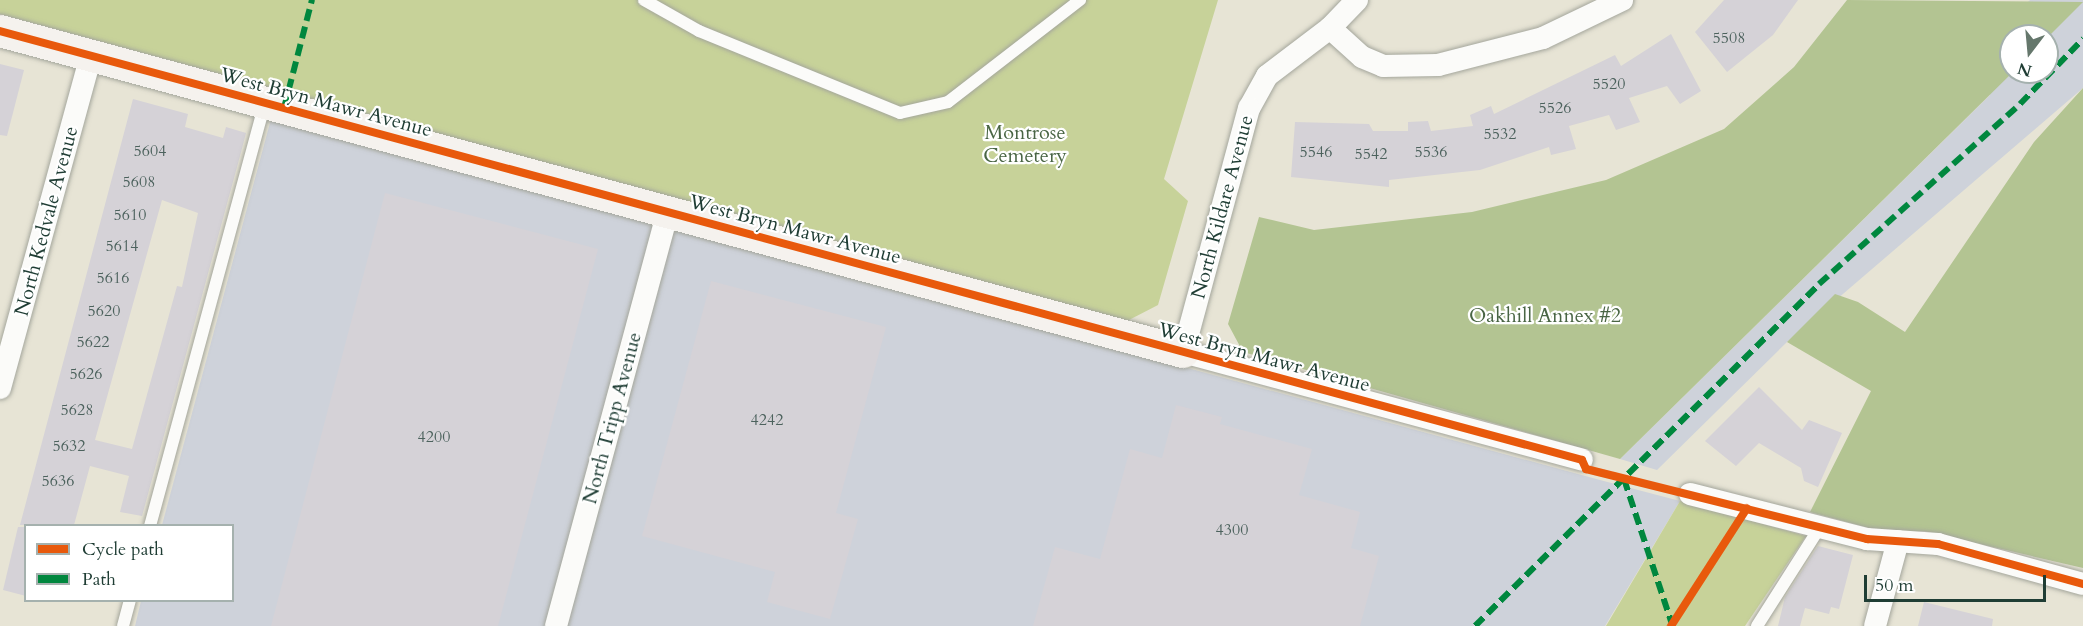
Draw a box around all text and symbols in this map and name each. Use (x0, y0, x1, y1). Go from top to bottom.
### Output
north arrow (1999, 24, 2059, 84)
house number: 5508 (1713, 28, 1745, 48)
text: N (2015, 57, 2034, 82)
street label: West Bryn Mawr Avenue (217, 62, 435, 142)
house number: 5520 (1593, 74, 1625, 94)
house number: 5526 (1539, 98, 1571, 118)
street label: North Kildare Avenue (1186, 112, 1258, 302)
park label: Montrose Cemetery (983, 121, 1067, 168)
street label: North Kedvale Avenue (9, 123, 83, 319)
house number: 5532 (1484, 124, 1516, 144)
house number: 5604 (134, 141, 166, 161)
house number: 5546 (1300, 142, 1332, 162)
house number: 5536 (1415, 142, 1447, 162)
house number: 5542 (1355, 144, 1387, 164)
house number: 5608 (123, 172, 155, 192)
street label: West Bryn Mawr Avenue (686, 189, 904, 269)
house number: 5610 (114, 205, 146, 225)
house number: 5614 (106, 236, 138, 256)
house number: 5616 (97, 268, 129, 288)
house number: 5620 (88, 301, 120, 321)
park label: Oakhill Annex #2 (1469, 303, 1621, 327)
street label: West Bryn Mawr Avenue (1155, 317, 1373, 397)
street label: North Tripp Avenue (578, 329, 646, 507)
house number: 5622 (77, 332, 109, 352)
house number: 5626 (70, 364, 102, 384)
house number: 5628 (61, 400, 93, 420)
house number: 4242 (751, 410, 783, 430)
house number: 4200 (418, 427, 450, 447)
house number: 5632 (53, 436, 85, 456)
house number: 5636 (42, 471, 74, 491)
house number: 4300 (1216, 520, 1248, 540)
legend (24, 524, 234, 602)
text: Cycle path (82, 537, 164, 562)
scale bar (1867, 563, 2048, 601)
text: Path (82, 567, 116, 592)
text: 50 m (1875, 573, 1914, 598)

